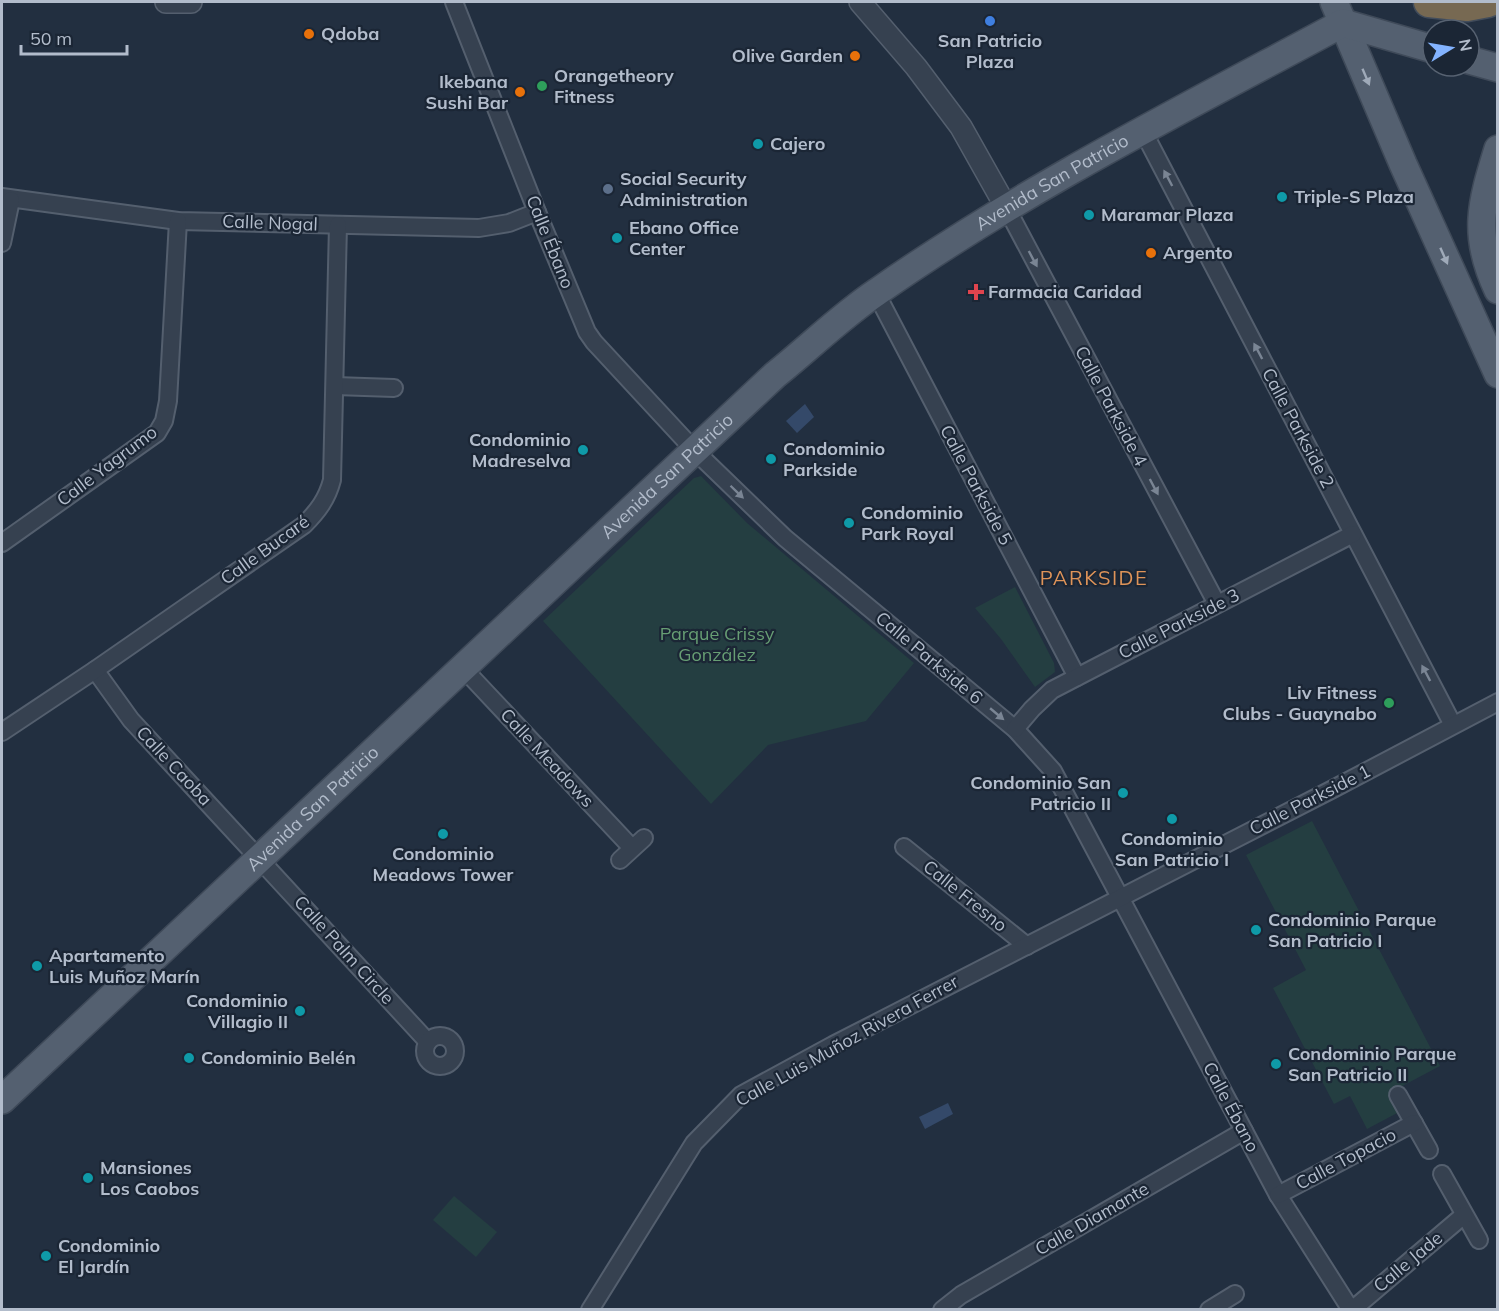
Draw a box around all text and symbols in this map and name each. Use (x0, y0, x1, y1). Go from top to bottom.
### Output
marker: San Patricio Plaza (983, 14, 997, 28)
scale bar (21, 18, 128, 56)
north arrow (1421, 18, 1481, 78)
place label: Qdoba (321, 22, 379, 45)
text: 50 m (30, 27, 72, 50)
marker: Qdoba (302, 27, 316, 41)
place label: San Patricio Plaza (938, 29, 1042, 73)
text: N (1455, 37, 1477, 53)
place label: Olive Garden (732, 44, 843, 67)
marker: Olive Garden (848, 49, 862, 63)
place label: Orangetheory Fitness (554, 64, 674, 108)
one-way arrow (1362, 68, 1371, 86)
place label: Ikebana Sushi Bar (426, 70, 509, 114)
marker: Orangetheory Fitness (535, 79, 549, 93)
marker: Ikebana Sushi Bar (513, 85, 527, 99)
street label: Avenida San Patricio (971, 129, 1132, 235)
place label: Cajero (770, 132, 825, 155)
marker: Cajero (751, 137, 765, 151)
place label: Social Security Administration (620, 167, 748, 211)
one-way arrow (1163, 170, 1172, 187)
marker: Social Security Administration (601, 182, 615, 196)
place label: Triple-S Plaza (1294, 185, 1414, 208)
marker: Triple-S Plaza (1275, 190, 1289, 204)
street label: Calle Ébano (521, 192, 580, 292)
place label: Maramar Plaza (1101, 203, 1234, 226)
marker: Maramar Plaza (1082, 208, 1096, 222)
street label: Calle Nogal (222, 209, 318, 236)
place label: Ebano Office Center (629, 216, 739, 260)
marker: Ebano Office Center (610, 231, 624, 245)
place label: Argento (1163, 241, 1233, 264)
marker: Argento (1144, 246, 1158, 260)
one-way arrow (1439, 247, 1448, 264)
one-way arrow (1028, 251, 1038, 268)
place label: Farmacia Caridad (988, 280, 1142, 303)
marker: Farmacia Caridad (969, 285, 983, 299)
street label: Calle Parkside 4 (1070, 342, 1153, 470)
one-way arrow (1253, 343, 1263, 360)
street label: Calle Parkside 2 (1257, 364, 1340, 492)
street label: Avenida San Patricio (596, 408, 738, 543)
street label: Calle Yagrumo (52, 420, 162, 511)
street label: Calle Parkside 5 (935, 421, 1018, 549)
place label: Condominio Madreselva (469, 428, 571, 472)
place label: Condominio Parkside (783, 437, 885, 481)
marker: Condominio Madreselva (576, 443, 590, 457)
marker: Condominio Parkside (764, 452, 778, 466)
one-way arrow (1149, 479, 1159, 496)
one-way arrow (729, 485, 744, 498)
place label: Condominio Park Royal (861, 501, 963, 545)
street label: Calle Bucaré (216, 510, 314, 590)
marker: Condominio Park Royal (842, 516, 856, 530)
district label: PARKSIDE (1040, 565, 1148, 590)
street label: Calle Parkside 3 (1114, 583, 1243, 664)
street label: Calle Parkside 6 (871, 606, 988, 709)
park label: Parque Crissy González (660, 622, 775, 666)
one-way arrow (1421, 664, 1431, 681)
place label: Liv Fitness Clubs - Guaynabo (1223, 681, 1377, 725)
marker: Liv Fitness Clubs - Guaynabo (1382, 696, 1396, 710)
street label: Calle Meadows (496, 703, 599, 812)
one-way arrow (989, 707, 1004, 720)
street label: Calle Caoba (132, 721, 217, 810)
street label: Avenida San Patricio (241, 741, 383, 876)
street label: Calle Parkside 1 (1245, 759, 1374, 840)
place label: Condominio San Patricio II (970, 771, 1111, 815)
marker: Condominio San Patricio II (1116, 786, 1130, 800)
marker: Condominio San Patricio I (1165, 812, 1179, 826)
marker: Condominio Meadows Tower (436, 827, 450, 841)
place label: Condominio San Patricio I (1115, 827, 1229, 871)
place label: Condominio Meadows Tower (373, 842, 514, 886)
street label: Calle Fresno (919, 855, 1012, 937)
street label: Calle Palm Circle (289, 890, 399, 1009)
place label: Condominio Parque San Patricio I (1268, 908, 1437, 952)
marker: Condominio Parque San Patricio I (1249, 923, 1263, 937)
place label: Apartamento Luis Muñoz Marín (49, 944, 200, 988)
marker: Apartamento Luis Muñoz Marín (30, 959, 44, 973)
street label: Calle Luis Muñoz Rivera Ferrer (731, 969, 963, 1111)
place label: Condominio Villagio II (186, 989, 288, 1033)
marker: Condominio Villagio II (293, 1004, 307, 1018)
place label: Condominio Parque San Patricio II (1288, 1042, 1457, 1086)
place label: Condominio Belén (201, 1046, 356, 1069)
marker: Condominio Belén (182, 1051, 196, 1065)
marker: Condominio Parque San Patricio II (1269, 1057, 1283, 1071)
street label: Calle Ébano (1198, 1058, 1265, 1156)
street label: Calle Topacio (1291, 1122, 1400, 1195)
place label: Mansiones Los Caobos (100, 1156, 199, 1200)
marker: Mansiones Los Caobos (81, 1171, 95, 1185)
street label: Calle Diamante (1031, 1177, 1153, 1260)
street label: Calle Jade (1368, 1226, 1447, 1297)
place label: Condominio El Jardín (58, 1234, 160, 1278)
marker: Condominio El Jardín (39, 1249, 53, 1263)

